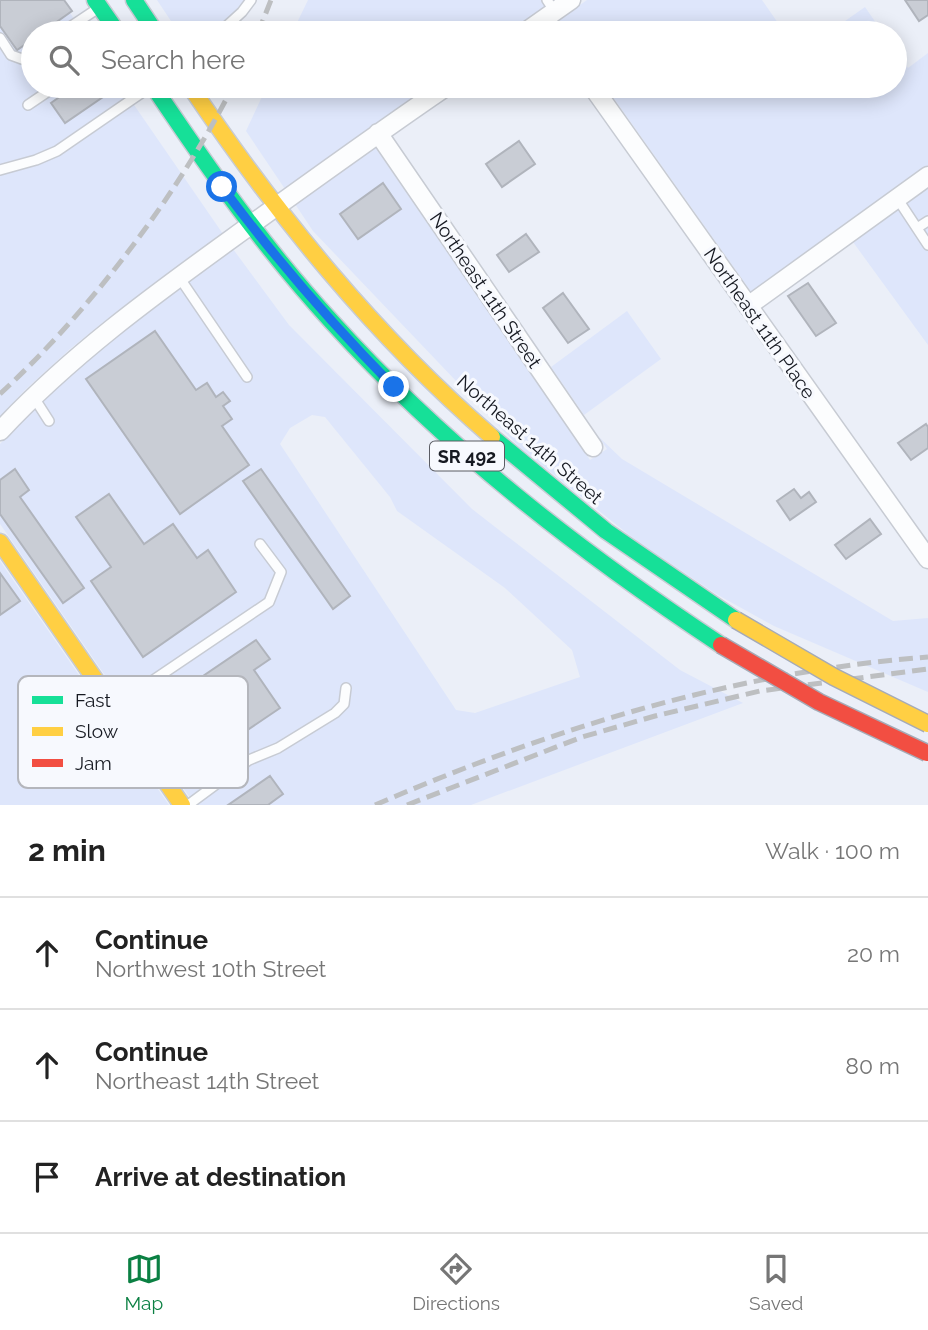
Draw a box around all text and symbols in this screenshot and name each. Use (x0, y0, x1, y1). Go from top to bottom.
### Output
search box (21, 21, 907, 98)
icon: search (45, 41, 83, 79)
text: Search here (101, 45, 245, 75)
route start (206, 171, 237, 202)
street label: Northeast 11th Street (426, 208, 547, 373)
street label: Northeast 11th Place (700, 243, 820, 403)
street label: Northeast 14th Street (453, 370, 608, 508)
route end (378, 371, 409, 402)
road number: SR 492 (430, 442, 504, 470)
legend (18, 676, 248, 788)
text: Fast (75, 689, 111, 711)
text: Slow (75, 720, 119, 742)
text: Jam (75, 752, 112, 774)
text: 2 min (28, 833, 106, 868)
text: Walk · 100 m (765, 837, 900, 864)
text: Continue (95, 925, 208, 955)
icon: ahead (28, 934, 66, 972)
text: 20 m (847, 940, 900, 967)
text: Northwest 10th Street (95, 955, 326, 982)
text: Continue (95, 1037, 208, 1067)
icon: ahead (28, 1046, 66, 1084)
text: 80 m (845, 1052, 900, 1079)
text: Northeast 14th Street (95, 1067, 319, 1094)
icon: arrive (28, 1158, 66, 1196)
text: Arrive at destination (95, 1162, 346, 1192)
tab: Map (125, 1250, 163, 1314)
tab: Directions (412, 1250, 500, 1314)
tab: Saved (749, 1250, 803, 1314)

